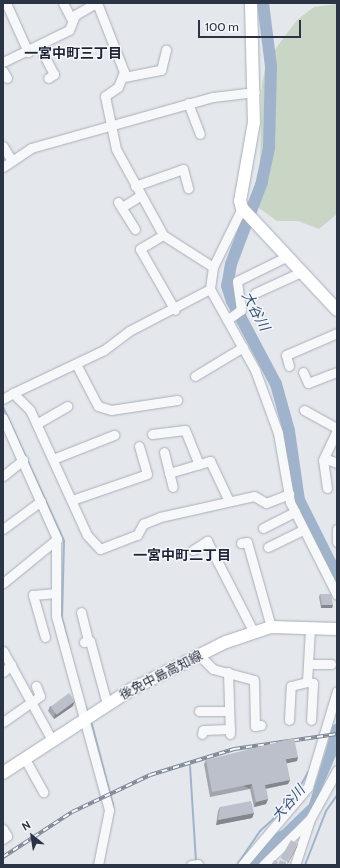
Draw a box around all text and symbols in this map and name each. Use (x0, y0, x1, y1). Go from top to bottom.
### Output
scale bar (200, 12, 303, 38)
text: 100 m (205, 19, 239, 34)
district label: 一宮中町三丁目 (24, 45, 122, 61)
water label: 大谷川 (239, 289, 273, 333)
district label: 一宮中町二丁目 (133, 547, 231, 563)
street label: 後免中島高知線 (117, 647, 205, 703)
water label: 大谷川 (268, 782, 308, 824)
north arrow (12, 816, 52, 856)
text: N (19, 818, 33, 834)

